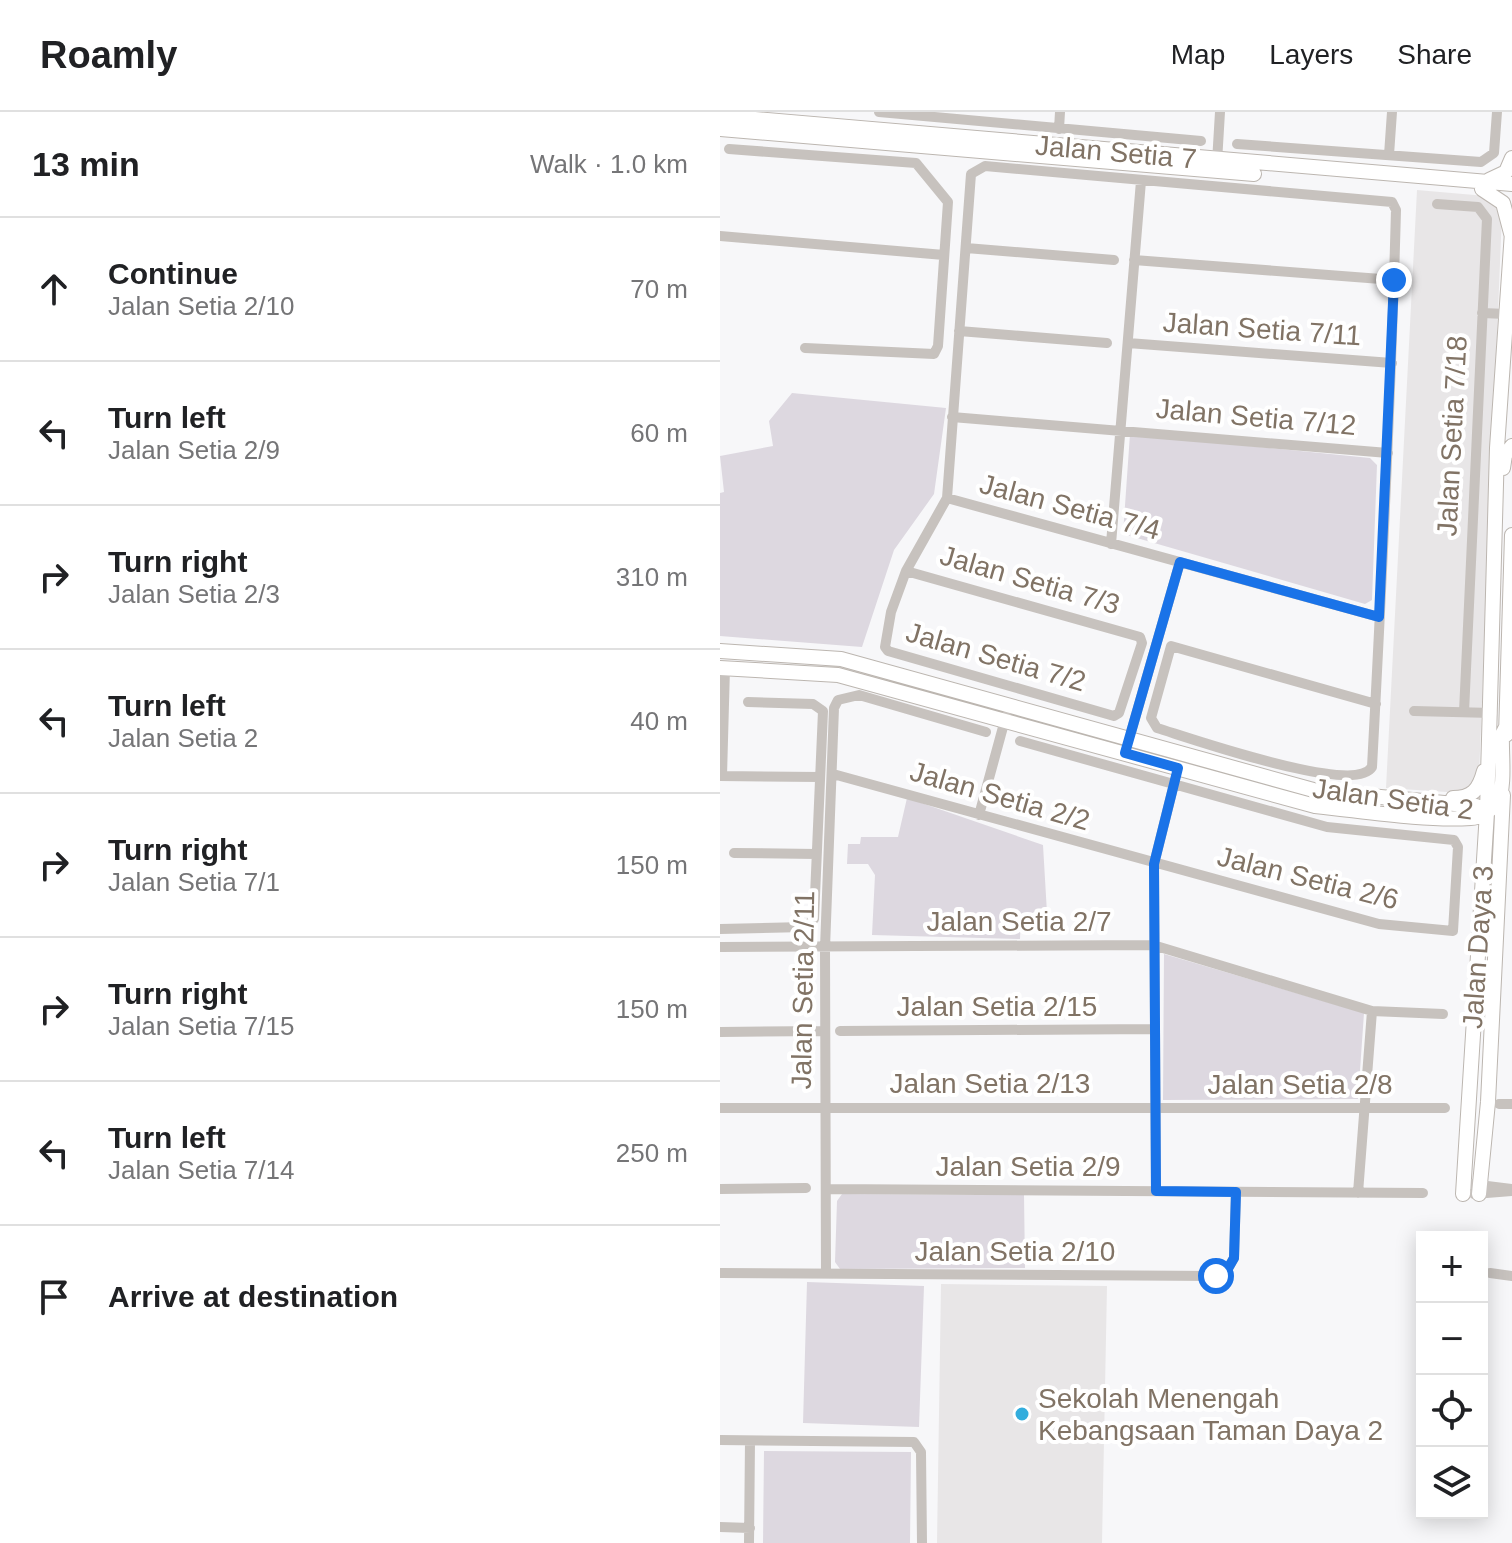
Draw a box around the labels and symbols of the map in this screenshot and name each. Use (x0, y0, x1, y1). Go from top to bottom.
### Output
street label: Jalan Setia 7 (1034, 130, 1198, 174)
route end (1376, 262, 1412, 298)
street label: Jalan Setia 7/11 (1162, 307, 1362, 351)
street label: Jalan Setia 7/18 (1431, 335, 1473, 537)
street label: Jalan Setia 7/12 (1155, 393, 1357, 441)
street label: Jalan Setia 7/4 (977, 468, 1163, 546)
street label: Jalan Setia 7/3 (937, 540, 1123, 620)
street label: Jalan Setia 7/2 (903, 617, 1089, 697)
street label: Jalan Setia 2/2 (907, 756, 1093, 836)
street label: Jalan Setia 2 (1311, 772, 1475, 826)
street label: Jalan Setia 2/6 (1214, 841, 1402, 915)
street label: Jalan Daya 3 (1457, 864, 1499, 1030)
street label: Jalan Setia 2/11 (786, 890, 820, 1090)
street label: Jalan Setia 2/7 (926, 906, 1112, 937)
street label: Jalan Setia 2/15 (897, 991, 1097, 1022)
street label: Jalan Setia 2/13 (890, 1068, 1090, 1099)
street label: Jalan Setia 2/8 (1207, 1069, 1393, 1100)
street label: Jalan Setia 2/9 (935, 1151, 1121, 1182)
street label: Jalan Setia 2/10 (915, 1236, 1115, 1267)
route start (1198, 1258, 1234, 1294)
place label: Sekolah Menengah Kebangsaan Taman Daya 2 (1038, 1383, 1383, 1446)
marker: Sekolah Menengah Kebangsaan Taman Daya 2 (1013, 1405, 1031, 1423)

